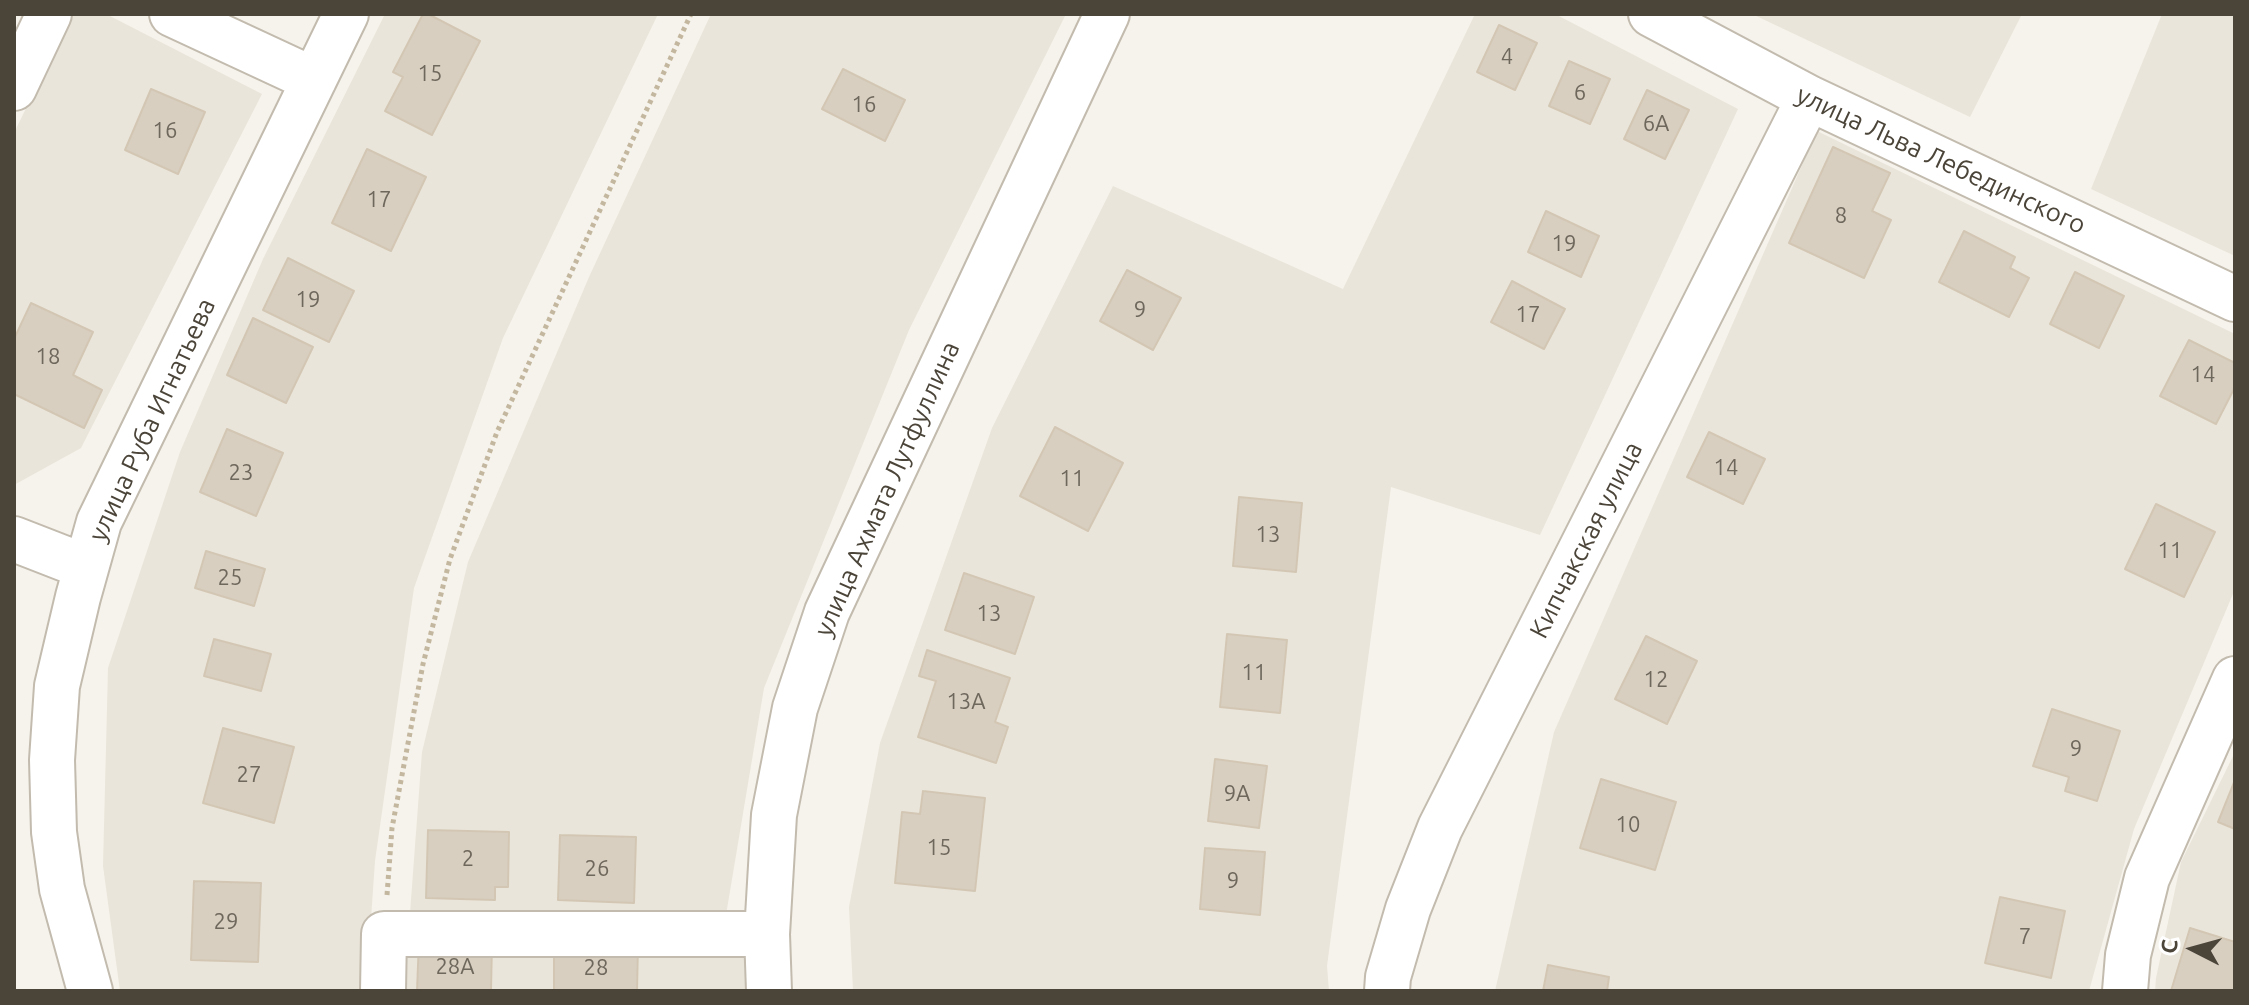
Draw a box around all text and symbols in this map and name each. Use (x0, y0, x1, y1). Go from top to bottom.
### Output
house number: 4 (1501, 44, 1513, 70)
house number: 15 (418, 61, 442, 87)
street label: улица Льва Лебединского (1791, 79, 2091, 241)
house number: 6 (1574, 80, 1586, 106)
house number: 16 (852, 92, 876, 118)
house number: 6А (1643, 111, 1669, 137)
house number: 16 (153, 118, 177, 144)
house number: 17 (367, 187, 391, 213)
house number: 8 (1835, 203, 1847, 229)
house number: 19 (1552, 231, 1576, 257)
house number: 19 (296, 287, 320, 313)
street label: улица Руба Игнатьева (82, 293, 222, 547)
house number: 9 (1134, 297, 1146, 323)
house number: 17 (1516, 302, 1540, 328)
street label: улица Ахмата Лутфуллина (808, 337, 966, 641)
house number: 18 (36, 344, 60, 370)
house number: 14 (2191, 362, 2215, 388)
street label: Кипчакская улица (1523, 437, 1649, 643)
house number: 14 (1714, 455, 1738, 481)
house number: 23 (229, 460, 253, 486)
house number: 11 (1060, 466, 1084, 492)
house number: 13 (1256, 522, 1280, 548)
house number: 11 (2158, 538, 2182, 564)
house number: 25 (218, 565, 242, 591)
house number: 13 (977, 601, 1001, 627)
house number: 11 (1242, 660, 1266, 686)
house number: 12 (1644, 667, 1668, 693)
house number: 13А (946, 689, 986, 715)
house number: 9 (2070, 736, 2082, 762)
house number: 27 (237, 762, 261, 788)
house number: 9А (1224, 781, 1250, 807)
house number: 10 (1616, 812, 1640, 838)
house number: 15 (927, 835, 951, 861)
house number: 2 (462, 846, 474, 872)
house number: 26 (585, 856, 609, 882)
house number: 9 (1227, 868, 1239, 894)
house number: 29 (214, 909, 238, 935)
north arrow (2153, 909, 2233, 989)
house number: 7 (2019, 924, 2031, 950)
text: С (2155, 938, 2182, 955)
house number: 28А (435, 954, 475, 980)
house number: 28 (584, 955, 608, 981)

